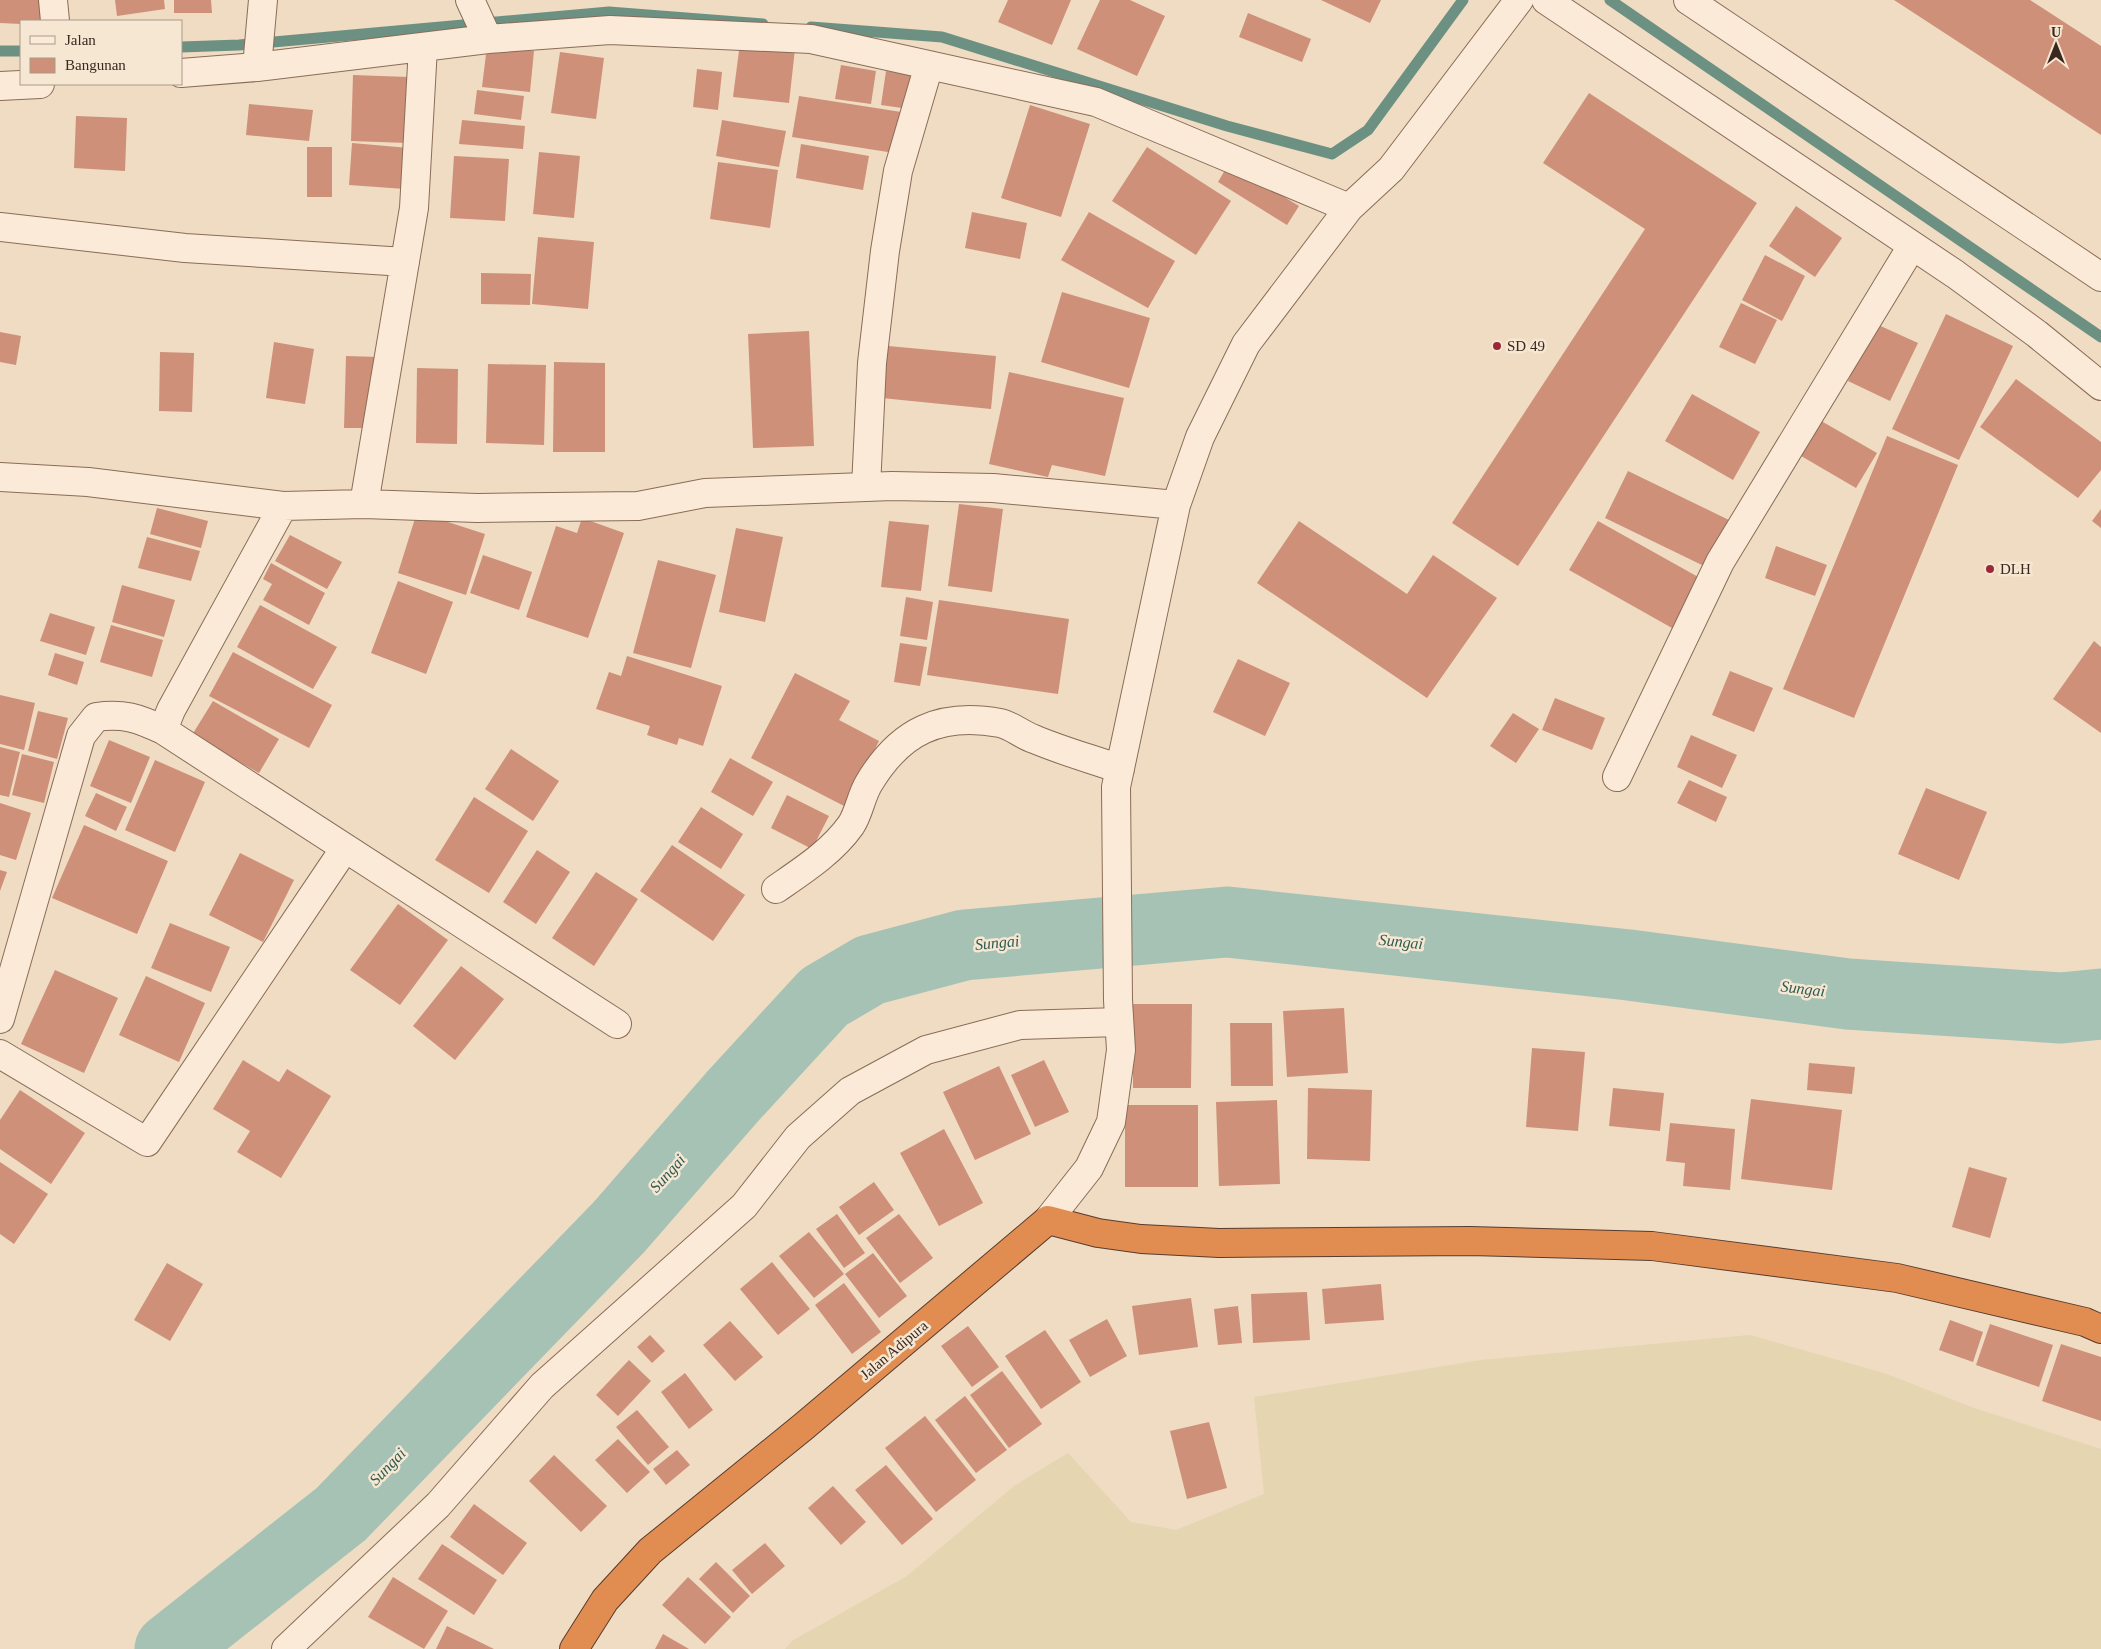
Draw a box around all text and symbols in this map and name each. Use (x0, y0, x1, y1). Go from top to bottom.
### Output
legend (20, 20, 182, 85)
north arrow (2031, 20, 2081, 70)
text: U (2051, 25, 2061, 40)
text: Jalan (65, 32, 96, 48)
text: Bangunan (65, 57, 126, 73)
place label: SD 49 (1507, 338, 1545, 354)
marker: SD 49 (1491, 340, 1503, 352)
place label: DLH (2000, 561, 2031, 577)
marker: DLH (1984, 563, 1996, 575)
water label: Sungai (1378, 931, 1424, 953)
water label: Sungai (974, 932, 1020, 954)
water label: Sungai (1780, 977, 1826, 1001)
water label: Sungai (646, 1151, 689, 1196)
street label: Jalan Adipura (857, 1317, 931, 1383)
water label: Sungai (366, 1444, 410, 1489)

